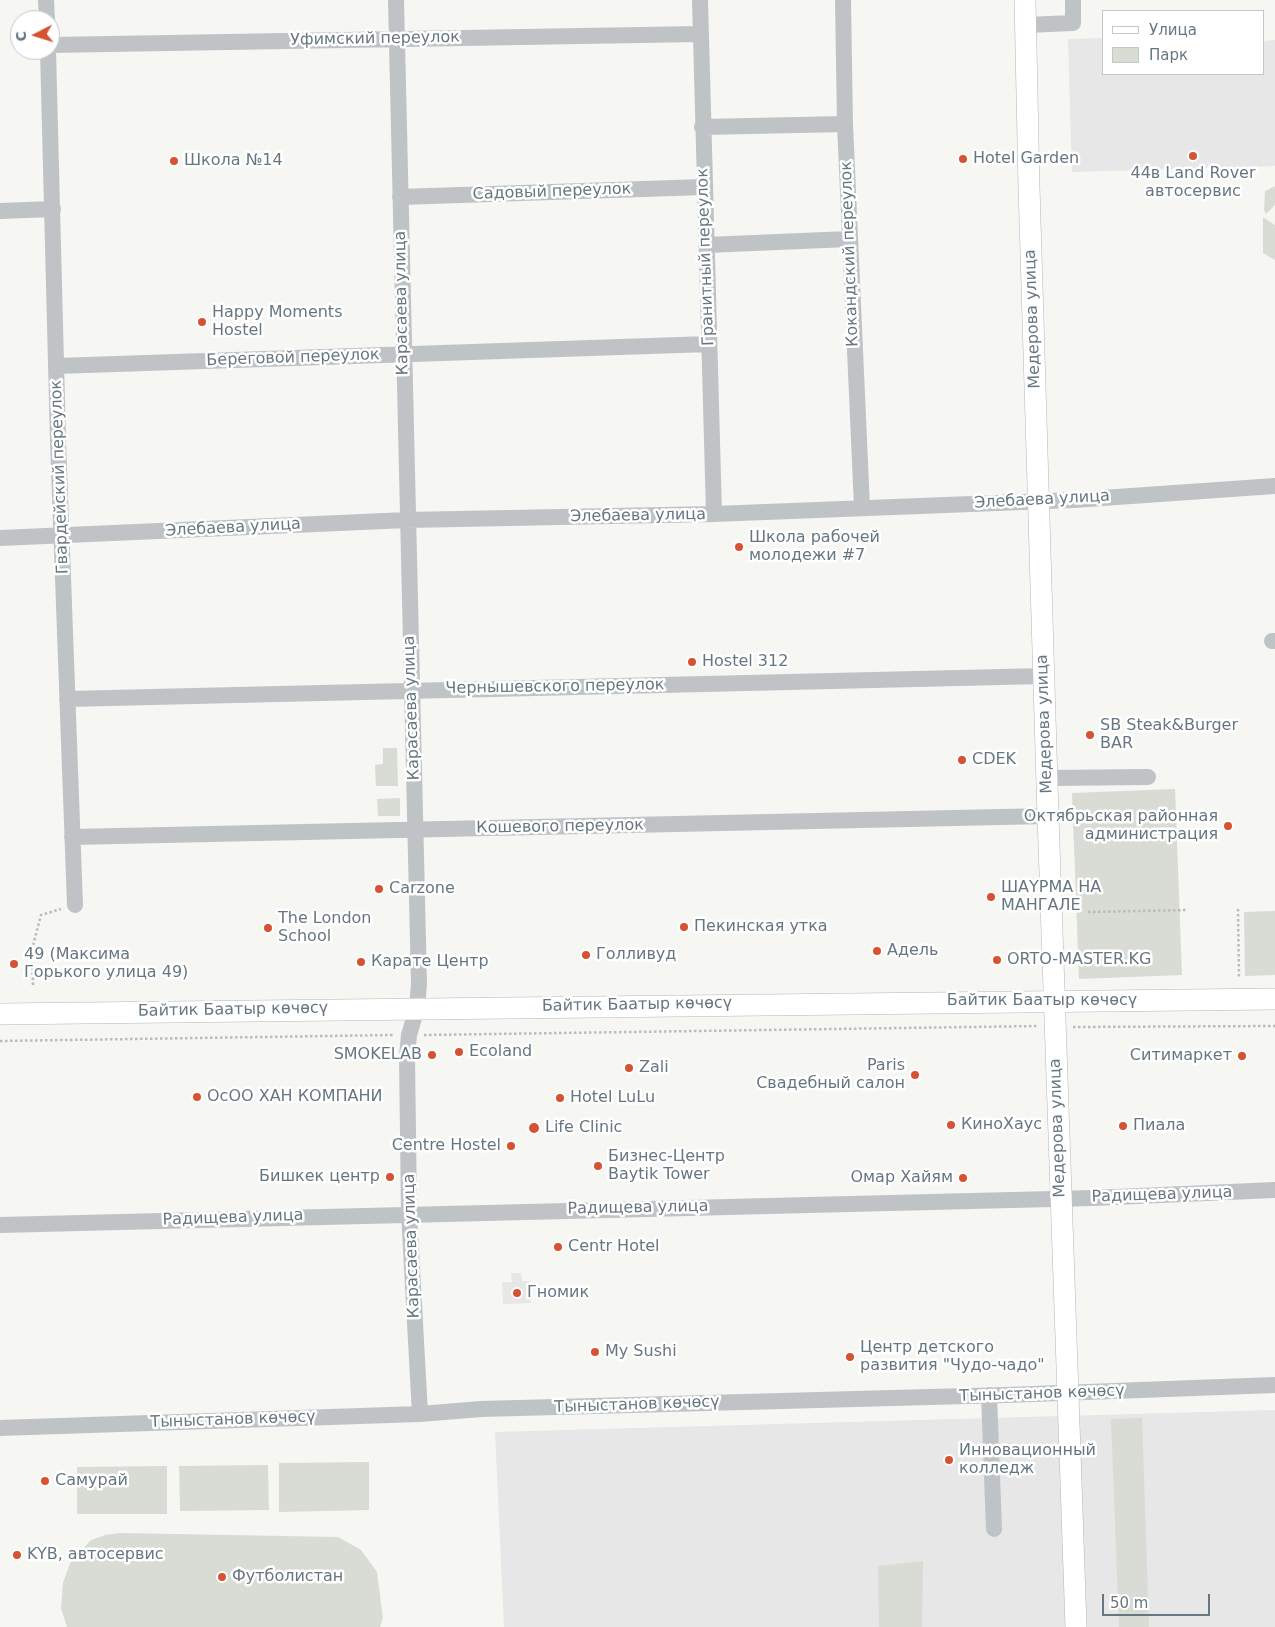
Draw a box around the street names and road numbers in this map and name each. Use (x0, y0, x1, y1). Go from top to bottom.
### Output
street label: Уфимский переулок (290, 28, 460, 50)
street label: Кокандский переулок (837, 161, 863, 347)
street label: Гранитный переулок (693, 168, 719, 346)
street label: Садовый переулок (472, 180, 632, 204)
street label: Карасаева улица (391, 231, 413, 375)
street label: Медерова улица (1021, 249, 1045, 389)
street label: Береговой переулок (206, 345, 380, 371)
street label: Гвардейский переулок (47, 380, 73, 574)
street label: Элебаева улица (974, 487, 1110, 513)
street label: Элебаева улица (570, 505, 706, 527)
street label: Элебаева улица (165, 515, 301, 541)
street label: Карасаева улица (400, 635, 424, 781)
street label: Медерова улица (1033, 654, 1057, 794)
street label: Чернышевского переулок (445, 675, 665, 699)
street label: Кошевого переулок (476, 816, 644, 838)
street label: Байтик Баатыр көчөсү (947, 991, 1137, 1011)
street label: Байтик Баатыр көчөсү (542, 994, 732, 1016)
street label: Байтик Баатыр көчөсү (138, 999, 328, 1021)
street label: Медерова улица (1046, 1058, 1070, 1198)
street label: Карасаева улица (400, 1173, 424, 1319)
street label: Радищева улица (1091, 1183, 1233, 1207)
street label: Радищева улица (567, 1197, 709, 1219)
street label: Радищева улица (162, 1206, 304, 1230)
street label: Тыныстанов көчөсү (959, 1382, 1125, 1406)
street label: Тыныстанов көчөсү (554, 1393, 720, 1417)
street label: Тыныстанов көчөсү (150, 1408, 316, 1432)

